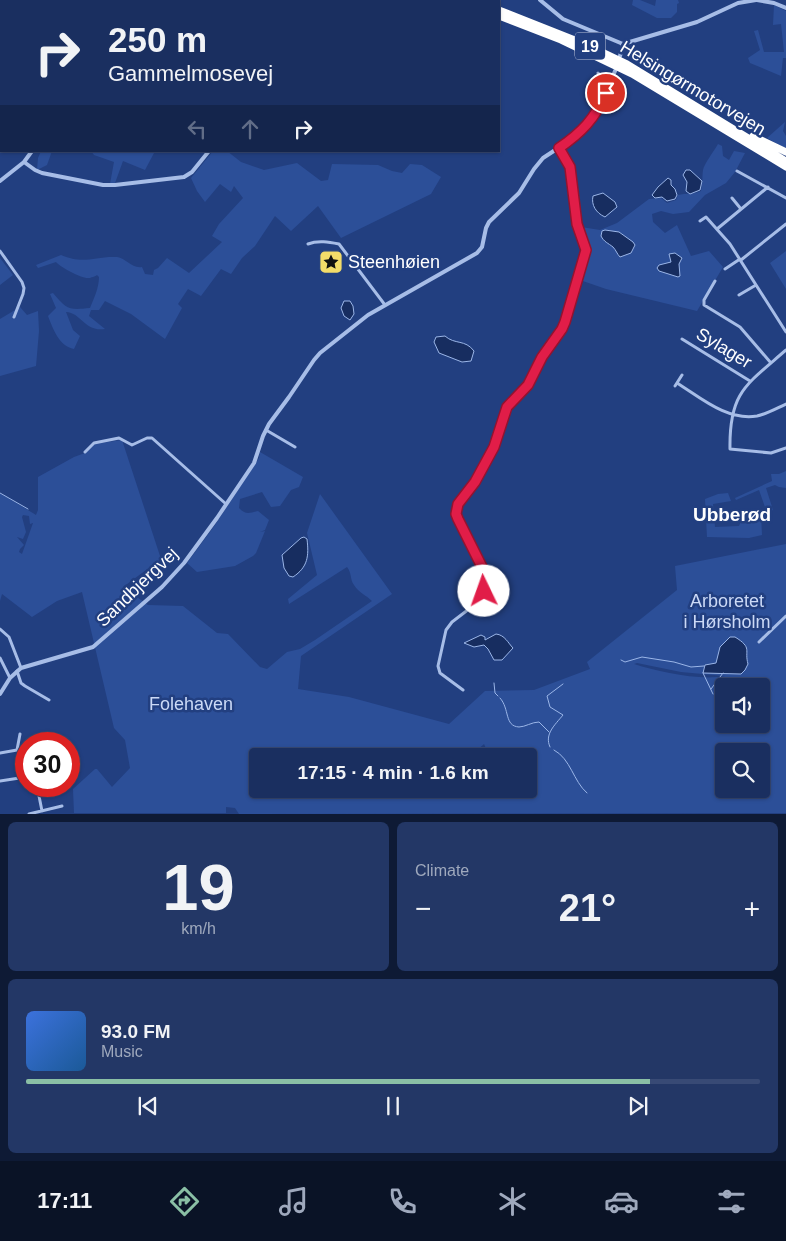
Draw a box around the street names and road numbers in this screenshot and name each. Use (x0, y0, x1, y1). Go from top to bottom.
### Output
road number: 19 (575, 32, 605, 59)
street label: Helsingørmotorvejen (617, 37, 769, 139)
street label: Sylager (693, 324, 755, 372)
street label: Sandbjergvej (92, 543, 182, 631)

